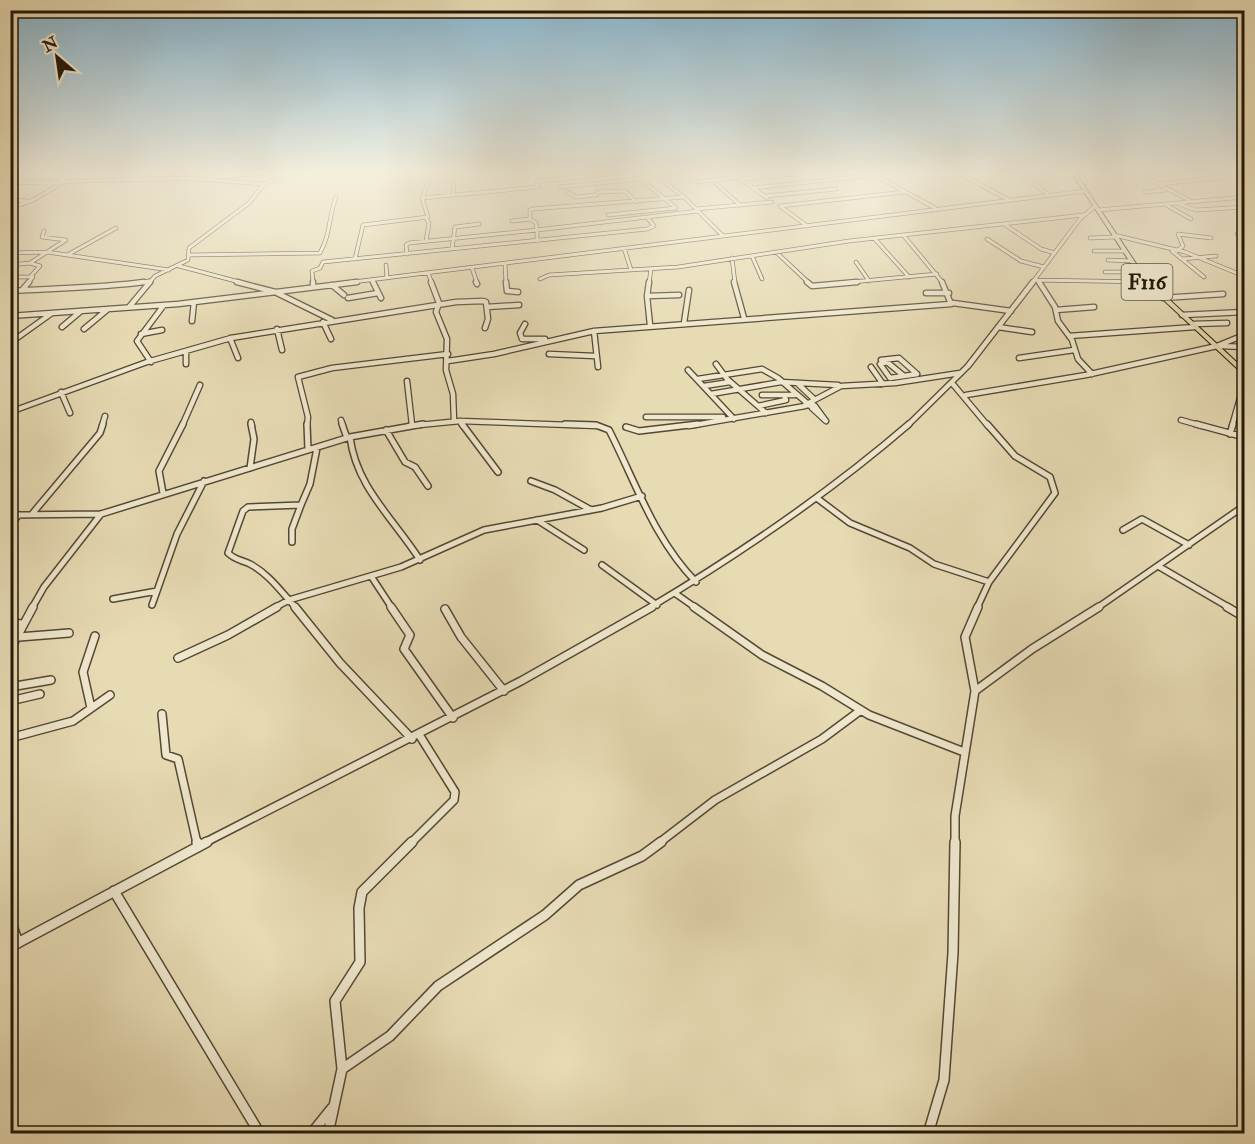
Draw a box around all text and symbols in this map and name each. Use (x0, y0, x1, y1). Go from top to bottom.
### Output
north arrow (27, 27, 87, 87)
text: N (38, 32, 62, 57)
road number: F116 (1122, 264, 1172, 300)

